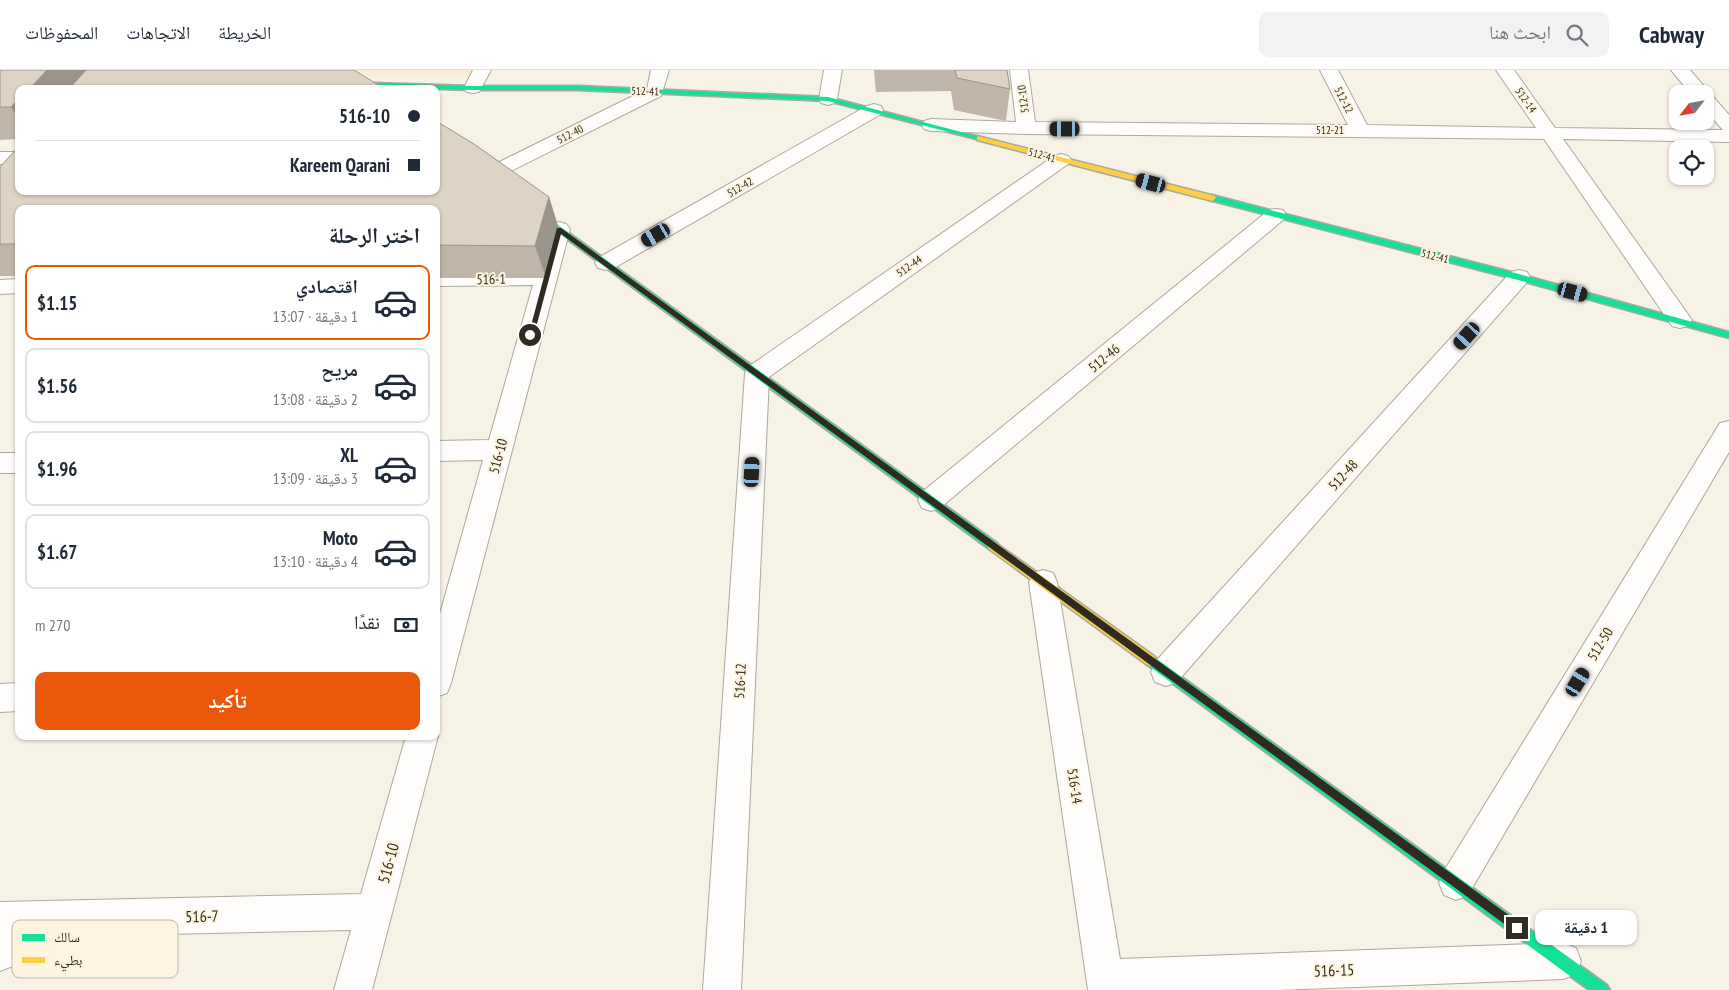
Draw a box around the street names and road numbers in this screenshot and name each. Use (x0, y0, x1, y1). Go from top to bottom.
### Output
street label: 512-41 (631, 84, 659, 98)
street label: 512-10 (1014, 84, 1032, 114)
street label: 512-12 (1331, 84, 1357, 116)
street label: 512-14 (1512, 85, 1540, 116)
street label: 512-40 (554, 121, 586, 147)
street label: 512-21 (1316, 123, 1344, 137)
street label: 512-41 (1027, 145, 1057, 165)
street label: 512-42 (724, 174, 756, 200)
street label: 512-41 (1420, 246, 1450, 266)
street label: 512-44 (894, 252, 925, 280)
street label: 516-1 (476, 270, 506, 288)
street label: 512-46 (1085, 340, 1123, 376)
street label: 516-10 (485, 436, 511, 476)
street label: 512-48 (1324, 456, 1362, 494)
street label: 512-50 (1583, 624, 1617, 664)
street label: 516-12 (730, 663, 750, 699)
street label: 516-14 (1063, 767, 1087, 806)
street label: 516-10 (373, 841, 403, 885)
street label: 516-7 (185, 906, 219, 926)
street label: 516-15 (1313, 959, 1355, 981)

